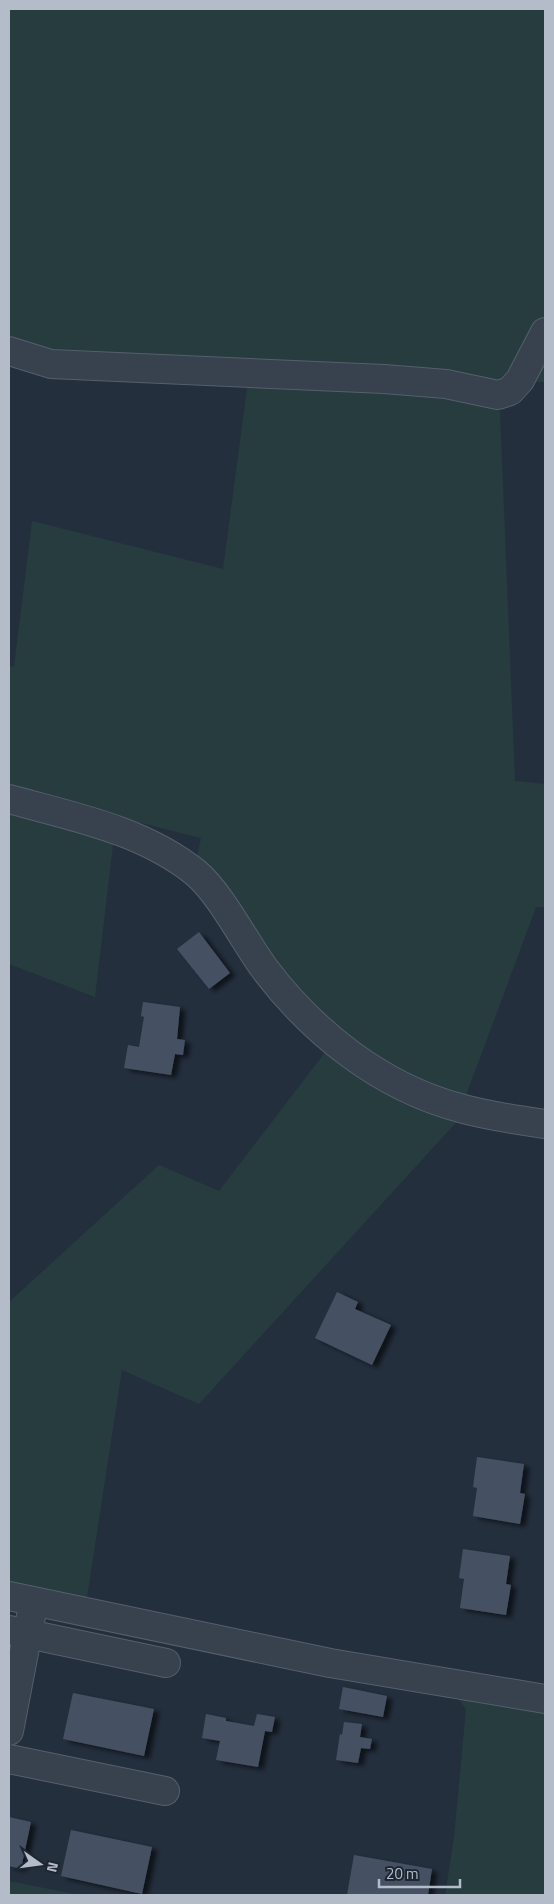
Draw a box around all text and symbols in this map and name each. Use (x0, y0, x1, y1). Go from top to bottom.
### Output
north arrow (15, 1839, 65, 1889)
scale bar (379, 1856, 460, 1888)
text: N (42, 1860, 64, 1875)
text: 20 m (386, 1862, 419, 1885)

